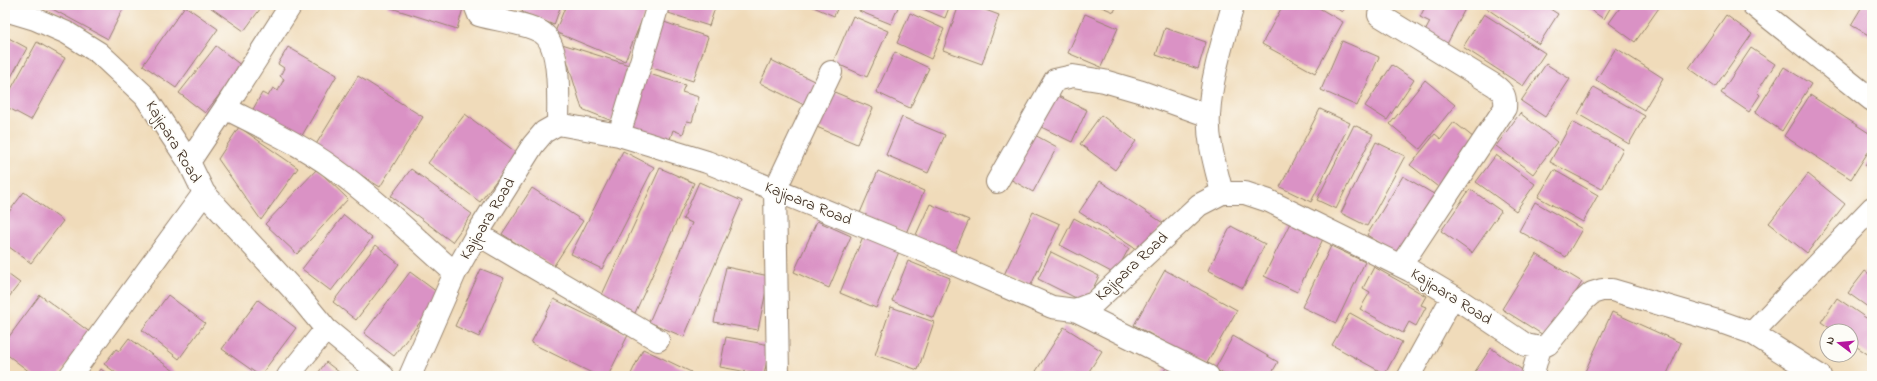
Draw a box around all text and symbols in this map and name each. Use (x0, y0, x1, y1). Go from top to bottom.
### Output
street label: Kajipara Road (139, 96, 207, 188)
street label: Kajipara Road (454, 173, 522, 265)
street label: Kajipara Road (761, 176, 855, 232)
street label: Kajipara Road (1090, 227, 1174, 307)
street label: Kajipara Road (1406, 262, 1496, 332)
north arrow (1819, 323, 1859, 363)
text: N (1822, 335, 1839, 346)

